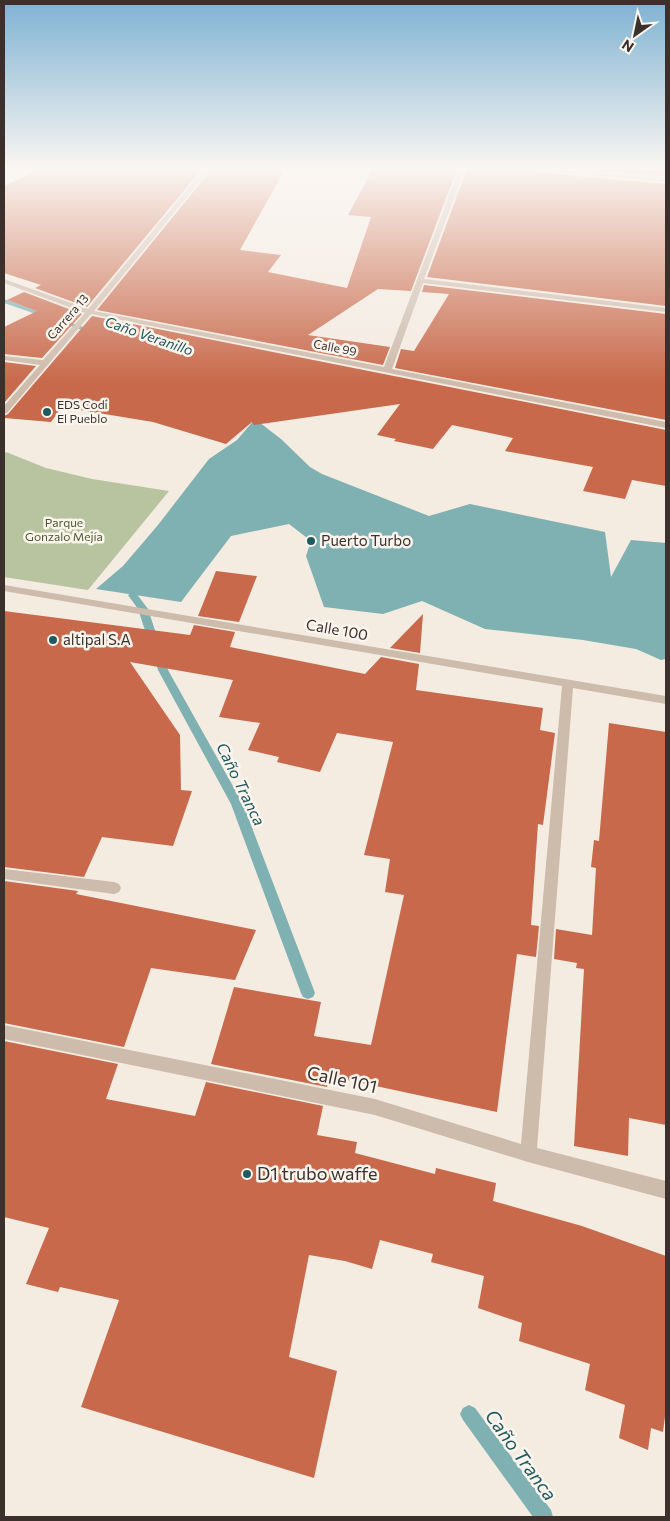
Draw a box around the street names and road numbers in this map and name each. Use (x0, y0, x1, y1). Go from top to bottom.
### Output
street label: Carrera 13 (44, 291, 91, 342)
street label: Calle 99 (312, 336, 358, 358)
street label: Calle 100 (305, 615, 370, 643)
street label: Calle 101 (305, 1061, 379, 1097)

